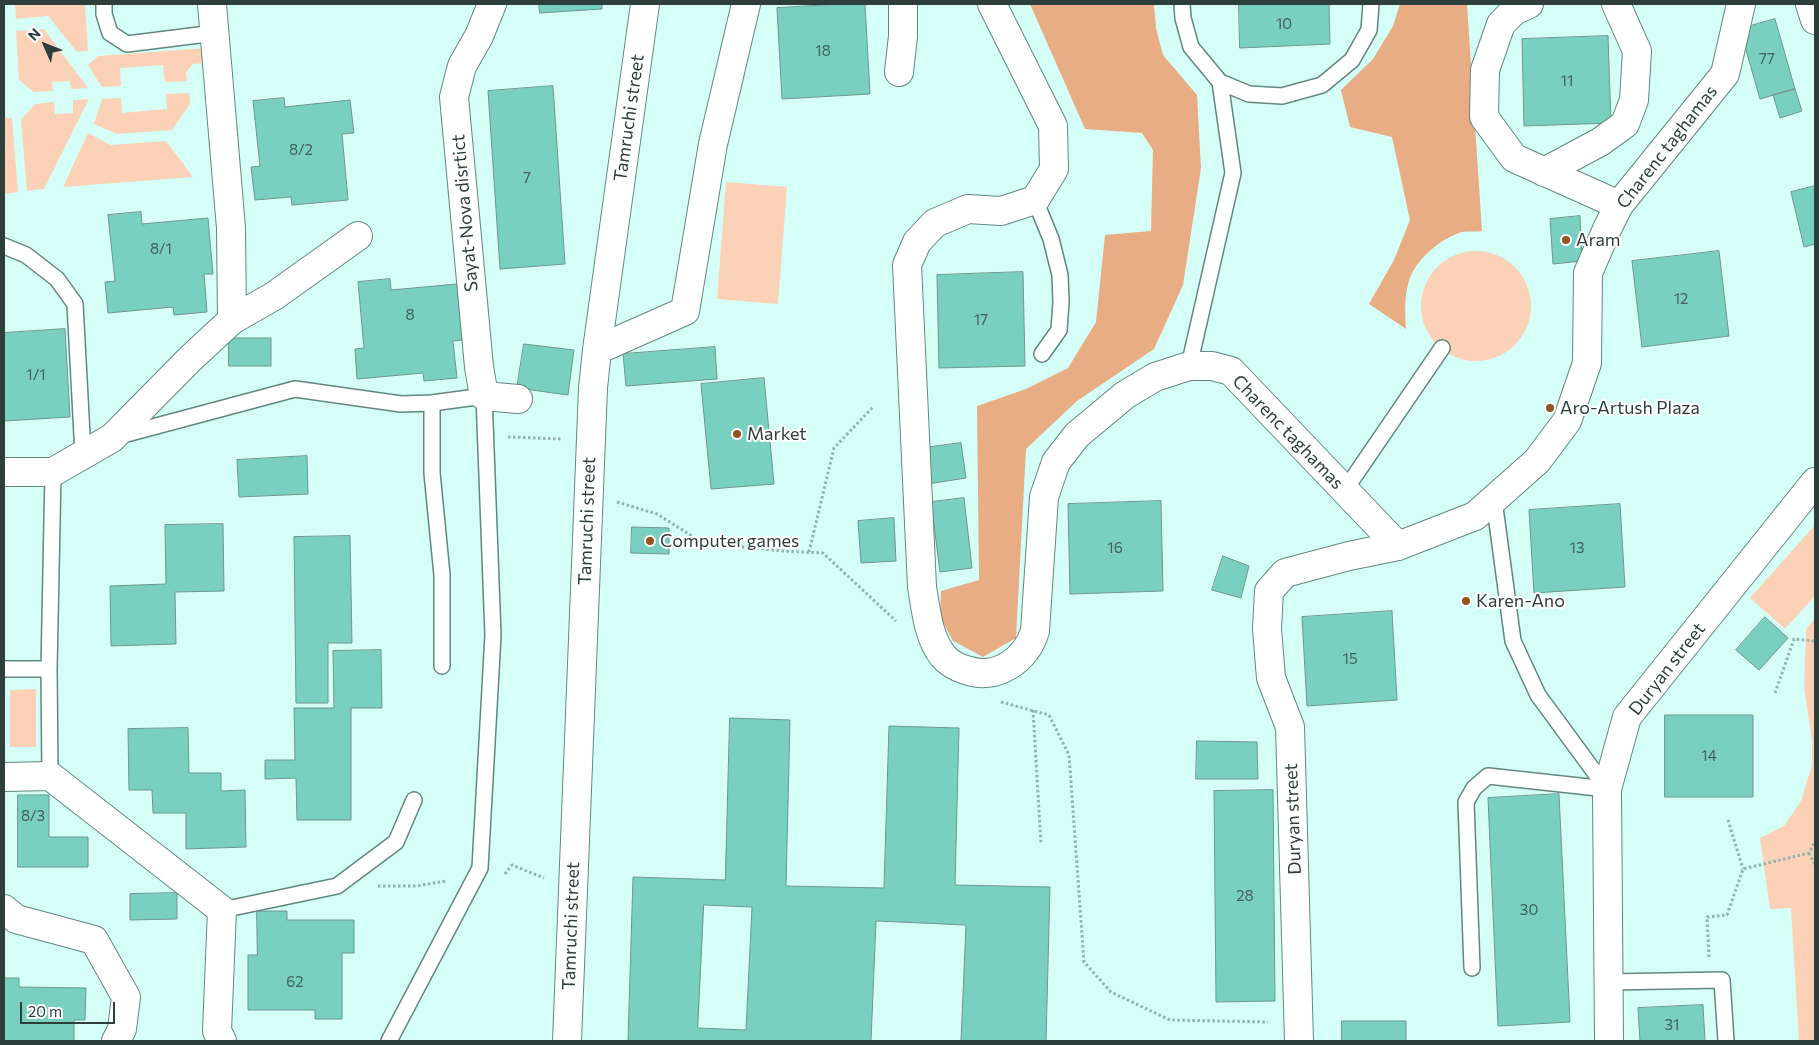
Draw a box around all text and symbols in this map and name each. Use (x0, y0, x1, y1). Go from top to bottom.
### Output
house number: 10 (1276, 15, 1292, 33)
north arrow (20, 20, 70, 70)
text: N (24, 25, 44, 44)
house number: 18 (815, 42, 831, 60)
house number: 77 (1759, 50, 1775, 68)
street label: Tamruchi street (609, 53, 649, 183)
house number: 11 (1561, 72, 1573, 90)
street label: Charenc taghamas (1612, 81, 1722, 213)
street label: Sayat-Nova disrtict (447, 133, 483, 293)
house number: 8/2 (289, 141, 313, 159)
house number: 7 (523, 169, 531, 187)
place label: Aram (1576, 229, 1621, 251)
marker: Aram (1560, 234, 1572, 246)
house number: 8/1 (150, 240, 172, 258)
house number: 12 (1674, 290, 1688, 308)
house number: 8 (405, 306, 415, 324)
house number: 17 (974, 311, 988, 329)
house number: 1/1 (26, 366, 46, 384)
street label: Charenc taghamas (1228, 370, 1348, 494)
place label: Aro-Artush Plaza (1560, 397, 1700, 419)
marker: Aro-Artush Plaza (1544, 402, 1556, 414)
place label: Market (747, 423, 807, 445)
marker: Market (731, 428, 743, 440)
street label: Tamruchi street (574, 457, 600, 585)
place label: Computer games (660, 530, 799, 552)
marker: Computer games (644, 535, 656, 547)
house number: 16 (1107, 539, 1123, 557)
house number: 13 (1570, 539, 1584, 557)
place label: Karen-Ano (1476, 590, 1565, 612)
marker: Karen-Ano (1460, 595, 1472, 607)
street label: Duryan street (1624, 618, 1710, 720)
house number: 15 (1342, 650, 1358, 668)
house number: 14 (1701, 747, 1717, 765)
street label: Duryan street (1280, 763, 1306, 875)
house number: 8/3 (21, 807, 45, 825)
street label: Tamruchi street (558, 862, 584, 990)
house number: 28 (1236, 887, 1254, 905)
house number: 30 (1520, 901, 1538, 919)
house number: 62 (286, 973, 304, 991)
scale bar (22, 992, 118, 1024)
text: 20 m (28, 1002, 62, 1020)
house number: 31 (1665, 1016, 1679, 1034)

